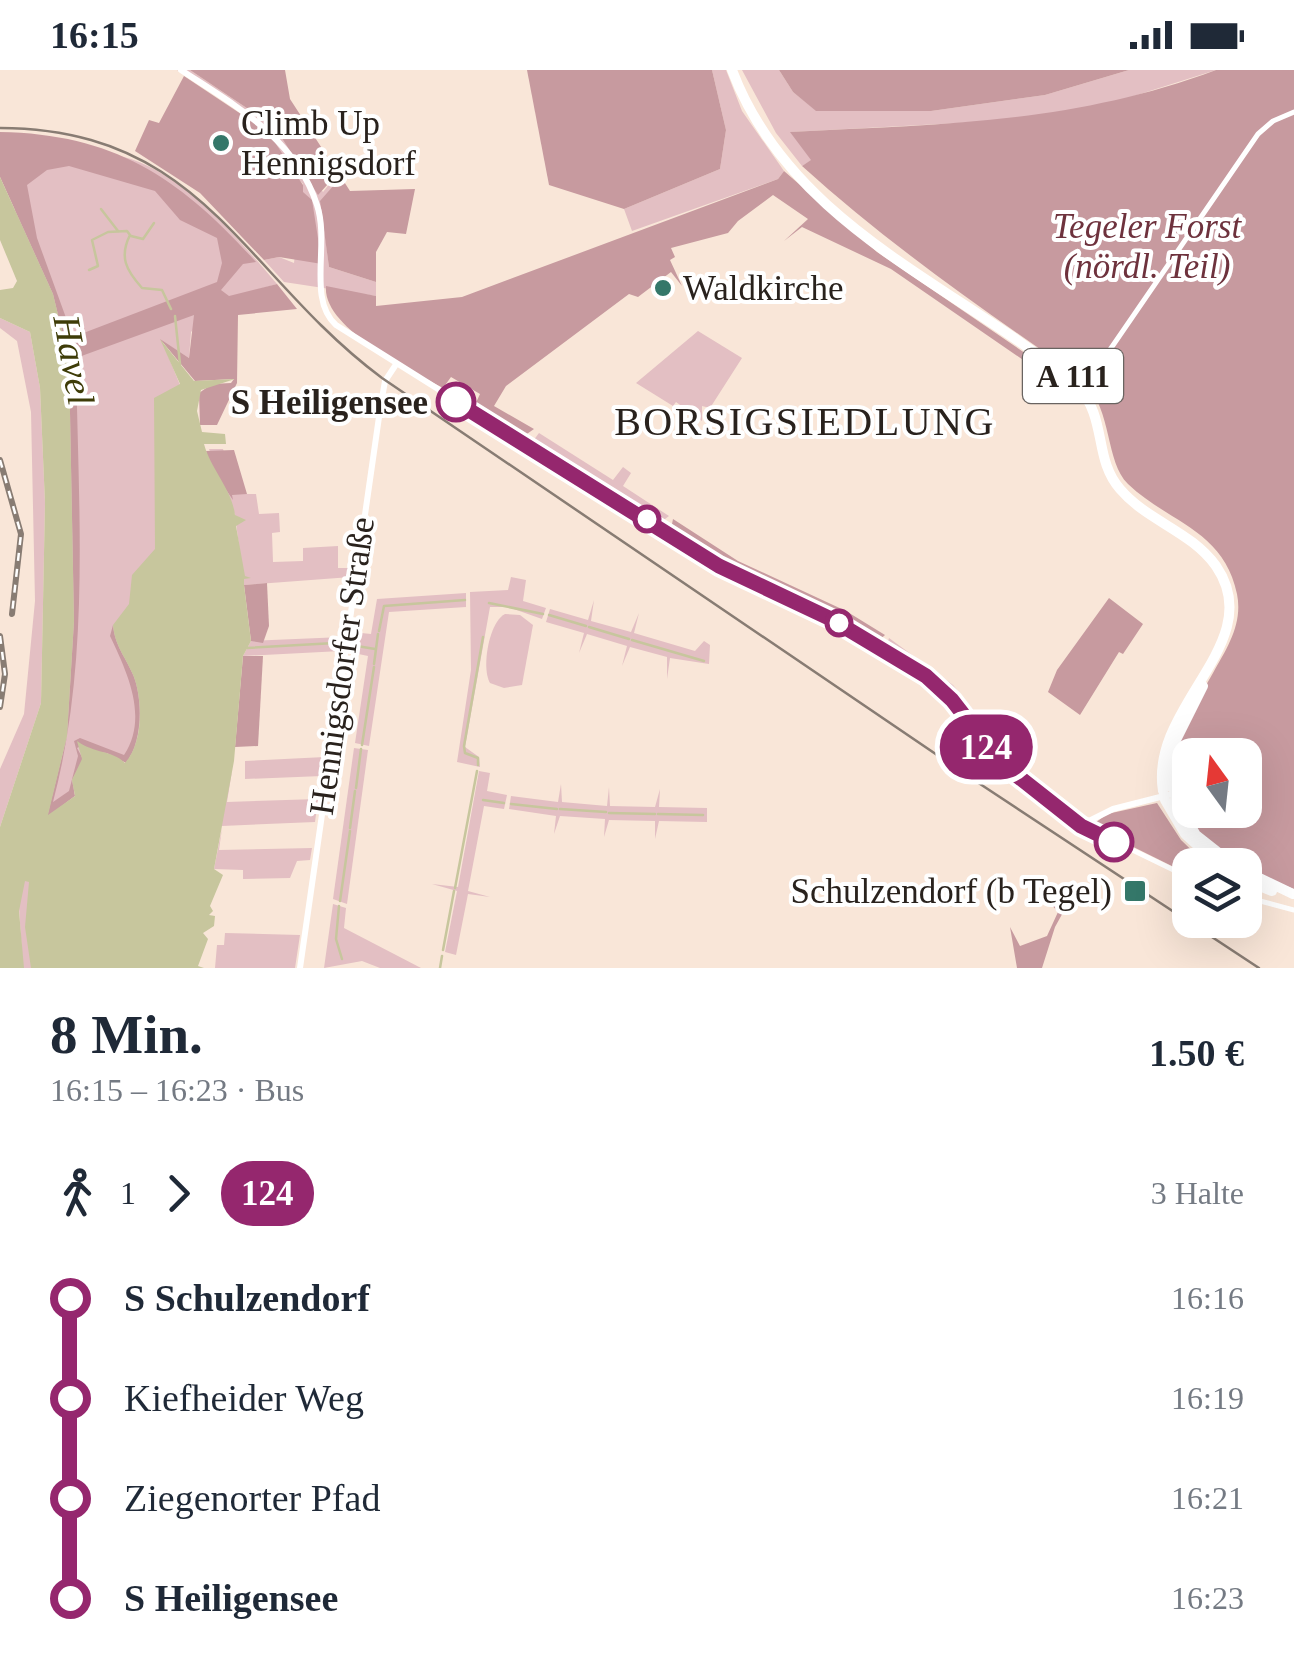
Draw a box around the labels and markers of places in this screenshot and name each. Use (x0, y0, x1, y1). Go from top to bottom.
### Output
place label: Climb Up Hennigsdorf (241, 104, 416, 183)
marker: Climb Up Hennigsdorf (210, 132, 232, 154)
place label: Waldkirche (683, 269, 843, 308)
marker: Waldkirche (652, 277, 674, 299)
place label: S Heiligensee (231, 383, 428, 422)
marker: S Heiligensee (437, 383, 475, 421)
unlabelled marker (634, 506, 660, 532)
unlabelled marker (826, 610, 852, 636)
unlabelled marker (1095, 823, 1133, 861)
place label: Schulzendorf (b Tegel) (790, 872, 1112, 911)
marker: Schulzendorf (b Tegel) (1122, 878, 1148, 904)

